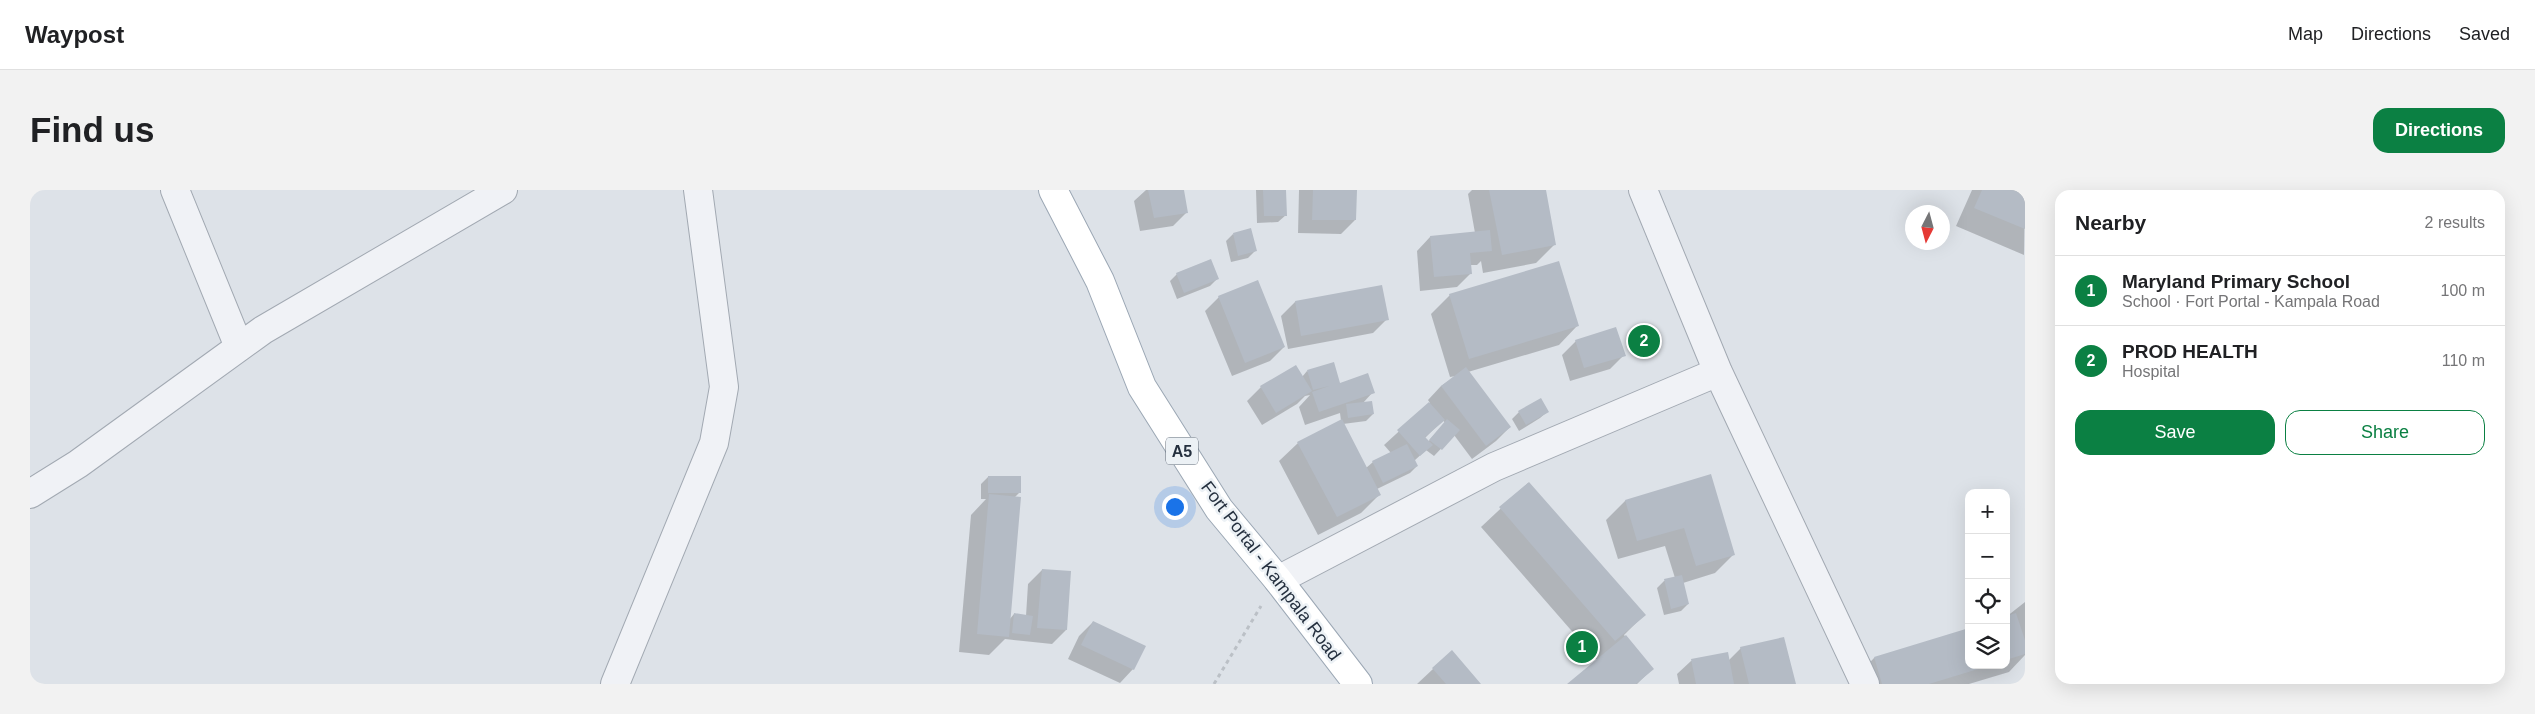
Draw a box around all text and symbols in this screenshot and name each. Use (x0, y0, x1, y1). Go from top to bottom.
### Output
text: Waypost (25, 21, 124, 48)
text: Map (2288, 24, 2323, 44)
text: Directions (2351, 24, 2431, 44)
text: Saved (2459, 24, 2510, 44)
button: Directions (2373, 108, 2505, 153)
text: Find us (30, 110, 154, 149)
north arrow (1905, 205, 1950, 250)
text: Nearby (2075, 211, 2146, 234)
text: 2 results (2425, 214, 2485, 231)
text: Maryland Primary School (2122, 271, 2350, 292)
text: 1 (2087, 282, 2095, 299)
text: 100 m (2441, 282, 2485, 299)
text: School · Fort Portal - Kampala Road (2122, 293, 2380, 310)
pin: 2 (1628, 322, 1660, 360)
text: PROD HEALTH (2122, 341, 2258, 362)
text: 2 (2087, 352, 2095, 369)
text: 110 m (2442, 352, 2485, 369)
text: Hospital (2122, 363, 2180, 380)
button: Save (2075, 410, 2275, 455)
button: Share (2285, 410, 2485, 455)
road number: A5 (1166, 438, 1198, 464)
street label: Fort Portal - Kampala Road (1197, 477, 1345, 665)
map controls (1965, 489, 2010, 669)
button: + (1965, 489, 2010, 534)
your location (1162, 494, 1188, 520)
button: − (1965, 534, 2010, 579)
button: locate (1965, 579, 2010, 624)
button: layers (1965, 624, 2010, 669)
pin: 1 (1566, 628, 1598, 666)

